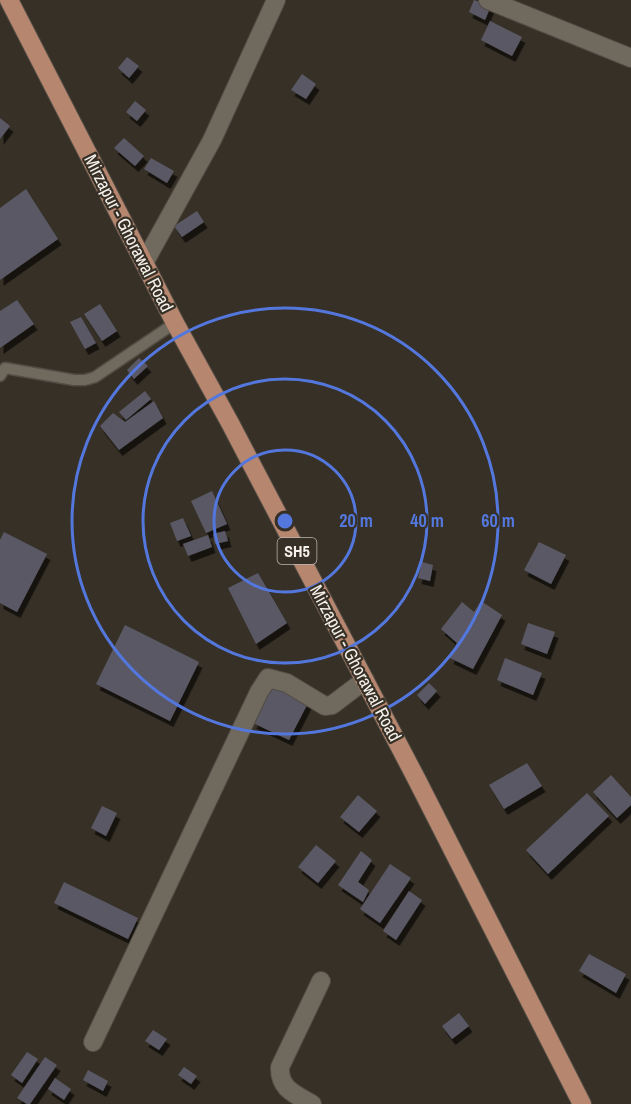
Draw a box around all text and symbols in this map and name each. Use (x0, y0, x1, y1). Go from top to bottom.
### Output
street label: Mirzapur - Ghorawal Road (78, 150, 180, 316)
text: 20 m (339, 508, 373, 533)
text: 40 m (410, 508, 444, 533)
text: 60 m (481, 508, 515, 533)
centre of rings (275, 511, 295, 531)
road number: SH5 (278, 538, 316, 564)
street label: Mirzapur - Ghorawal Road (304, 580, 408, 746)

